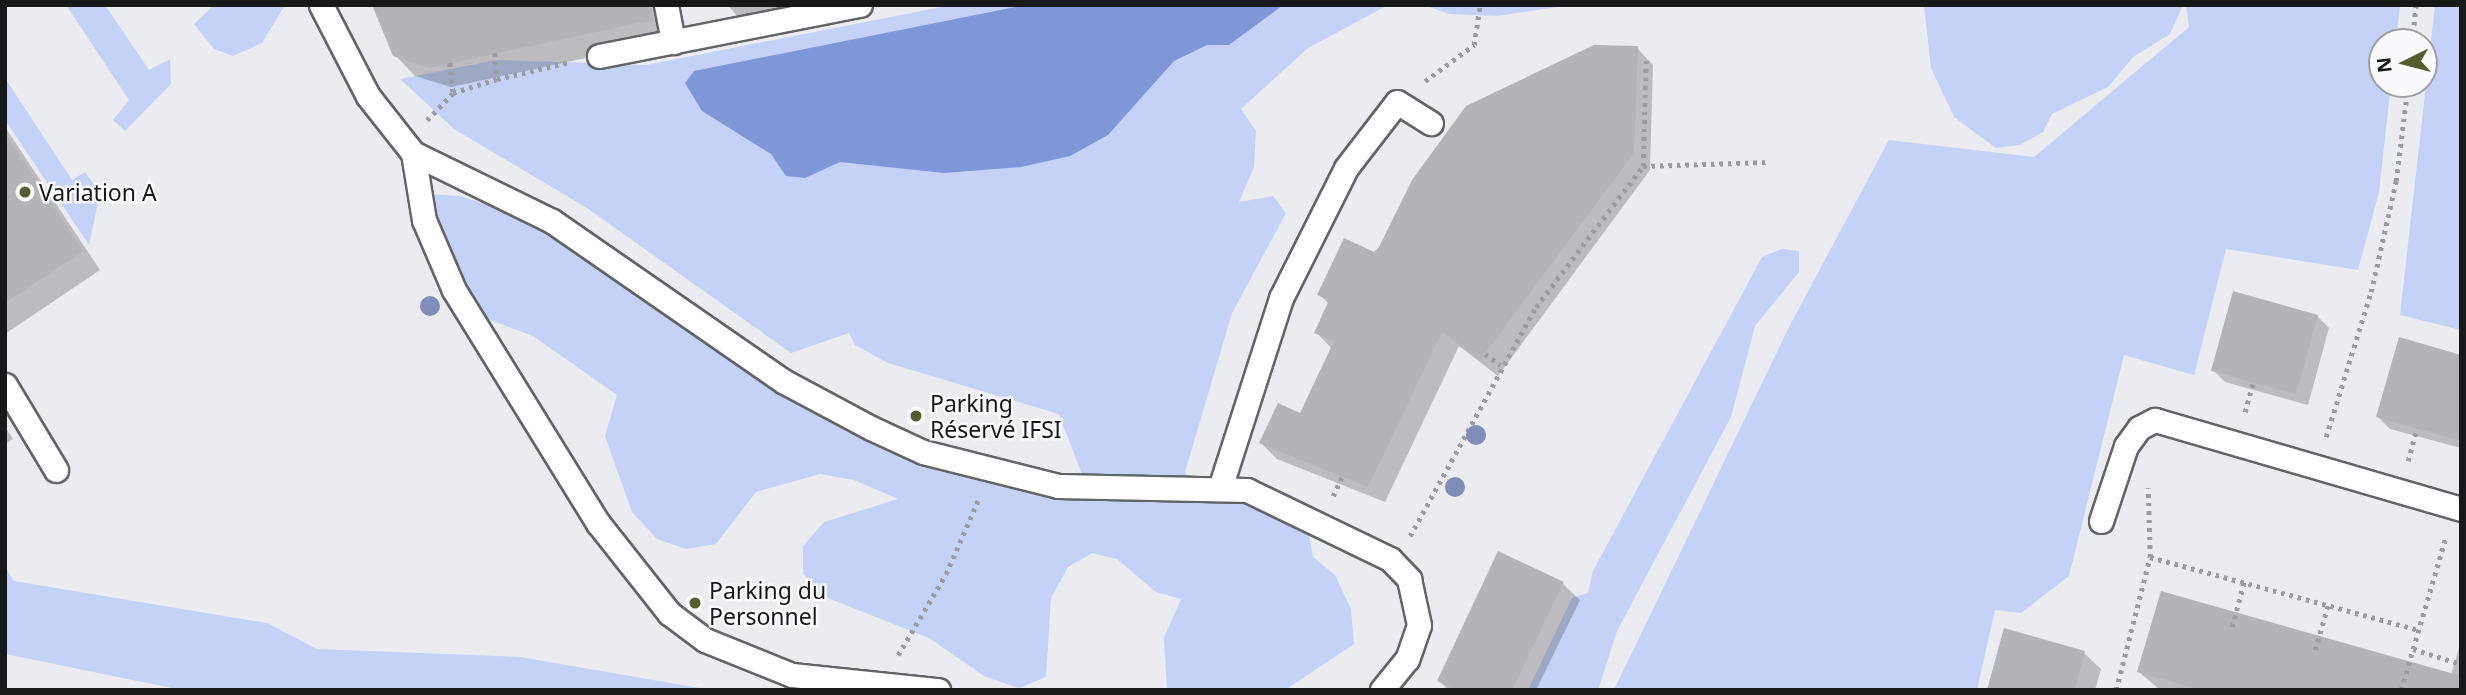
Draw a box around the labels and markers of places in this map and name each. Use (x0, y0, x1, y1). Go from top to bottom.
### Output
place label: Variation A (39, 178, 157, 206)
marker: Variation A (17, 184, 33, 200)
place label: Parking Réservé IFSI (930, 389, 1062, 443)
marker: Parking Réservé IFSI (908, 408, 924, 424)
place label: Parking du Personnel (709, 576, 826, 630)
marker: Parking du Personnel (687, 595, 703, 611)

